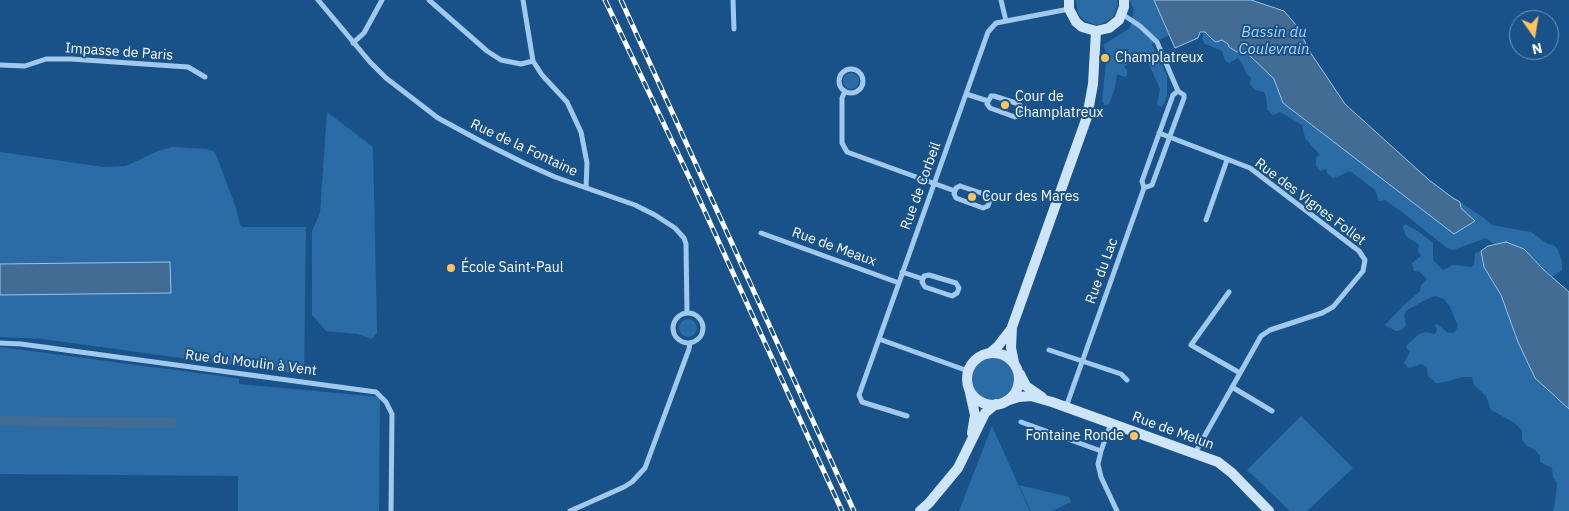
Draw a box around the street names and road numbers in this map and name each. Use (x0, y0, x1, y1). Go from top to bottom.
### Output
street label: Impasse de Paris (64, 40, 174, 64)
street label: Rue de la Fontaine (468, 116, 580, 180)
street label: Rue de Corbeil (897, 140, 945, 232)
street label: Rue des Vignes Follet (1251, 155, 1369, 249)
street label: Rue de Meaux (790, 224, 878, 270)
street label: Rue du Lac (1082, 236, 1122, 306)
street label: Rue du Moulin à Vent (184, 347, 318, 379)
street label: Rue de Melun (1130, 408, 1216, 454)

